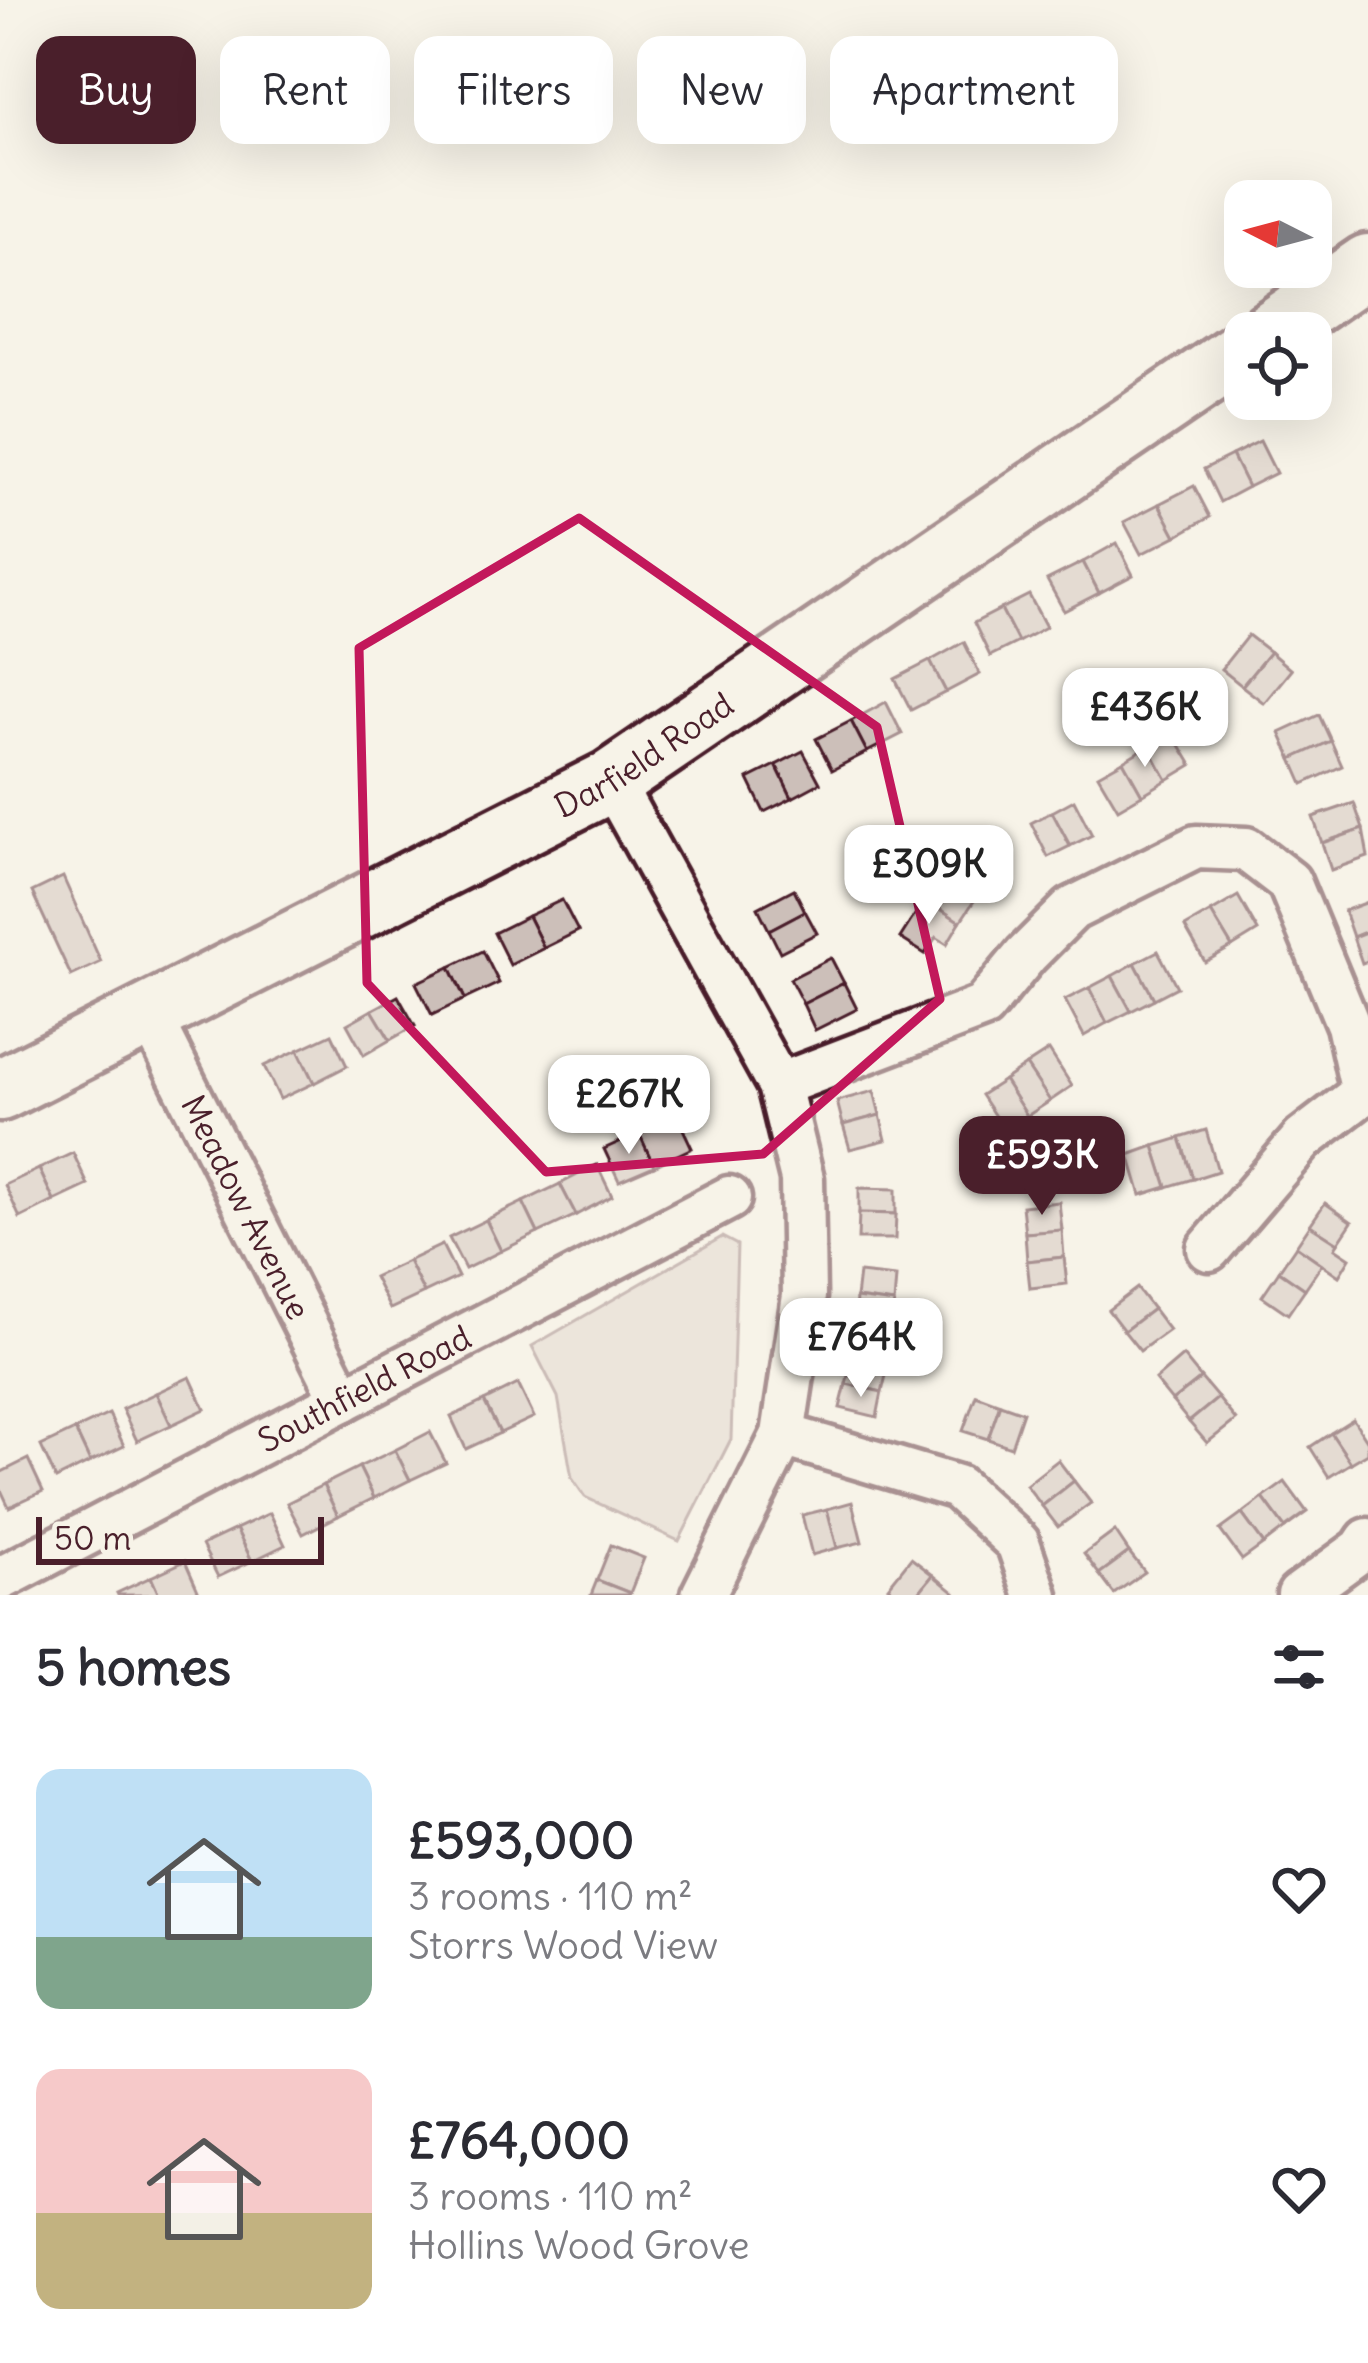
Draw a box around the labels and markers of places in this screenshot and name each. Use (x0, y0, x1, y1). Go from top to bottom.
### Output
pin: £436K (1061, 668, 1229, 770)
pin: £309K (845, 825, 1013, 927)
pin: £267K (545, 1055, 713, 1157)
pin: £593K (958, 1116, 1126, 1218)
pin: £764K (777, 1298, 945, 1400)

